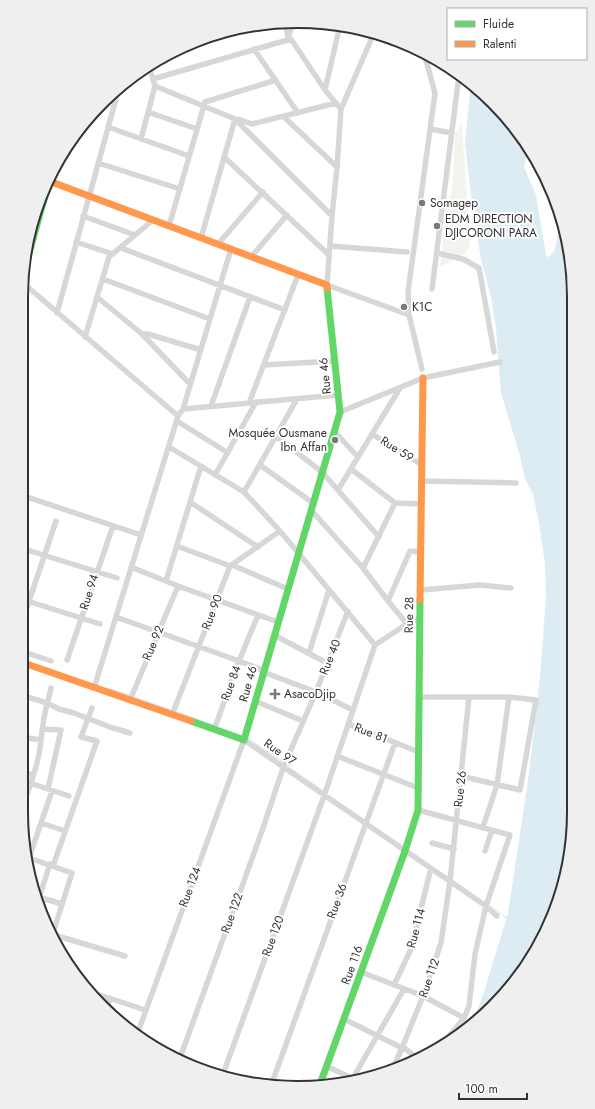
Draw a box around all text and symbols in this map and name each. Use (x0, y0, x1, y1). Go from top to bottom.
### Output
legend (447, 8, 587, 60)
text: Fluide (483, 15, 514, 33)
text: Ralenti (483, 35, 517, 53)
place label: Somagep (430, 194, 478, 212)
marker: Somagep (417, 198, 427, 208)
place label: EDM DIRECTION DJICORONI PARA (445, 210, 537, 242)
marker: EDM DIRECTION DJICORONI PARA (432, 221, 442, 231)
place label: K1C (412, 298, 432, 316)
marker: K1C (399, 302, 409, 312)
street label: Rue 46 (314, 357, 336, 395)
place label: Mosquée Ousmane Ibn Affan (229, 424, 327, 456)
street label: Rue 59 (377, 432, 417, 466)
marker: Mosquée Ousmane Ibn Affan (330, 435, 340, 445)
street label: Rue 94 (75, 572, 103, 612)
street label: Rue 90 (197, 592, 227, 632)
street label: Rue 28 (400, 597, 418, 633)
street label: Rue 92 (138, 623, 168, 663)
street label: Rue 40 (315, 636, 345, 678)
street label: Rue 84 (216, 663, 246, 703)
street label: Rue 46 (234, 664, 262, 704)
place label: AsacoDjip (284, 685, 336, 703)
marker: AsacoDjip (269, 688, 281, 700)
street label: Rue 81 (352, 718, 390, 748)
street label: Rue 97 (260, 734, 300, 770)
street label: Rue 26 (449, 770, 471, 808)
street label: Rue 124 (174, 864, 206, 910)
street label: Rue 36 (322, 881, 352, 921)
street label: Rue 122 (216, 890, 248, 936)
street label: Rue 114 (402, 906, 430, 950)
street label: Rue 120 (257, 913, 289, 959)
street label: Rue 116 (337, 943, 367, 987)
street label: Rue 112 (414, 956, 444, 1000)
scale bar (459, 1075, 527, 1101)
text: 100 m (465, 1080, 498, 1098)

